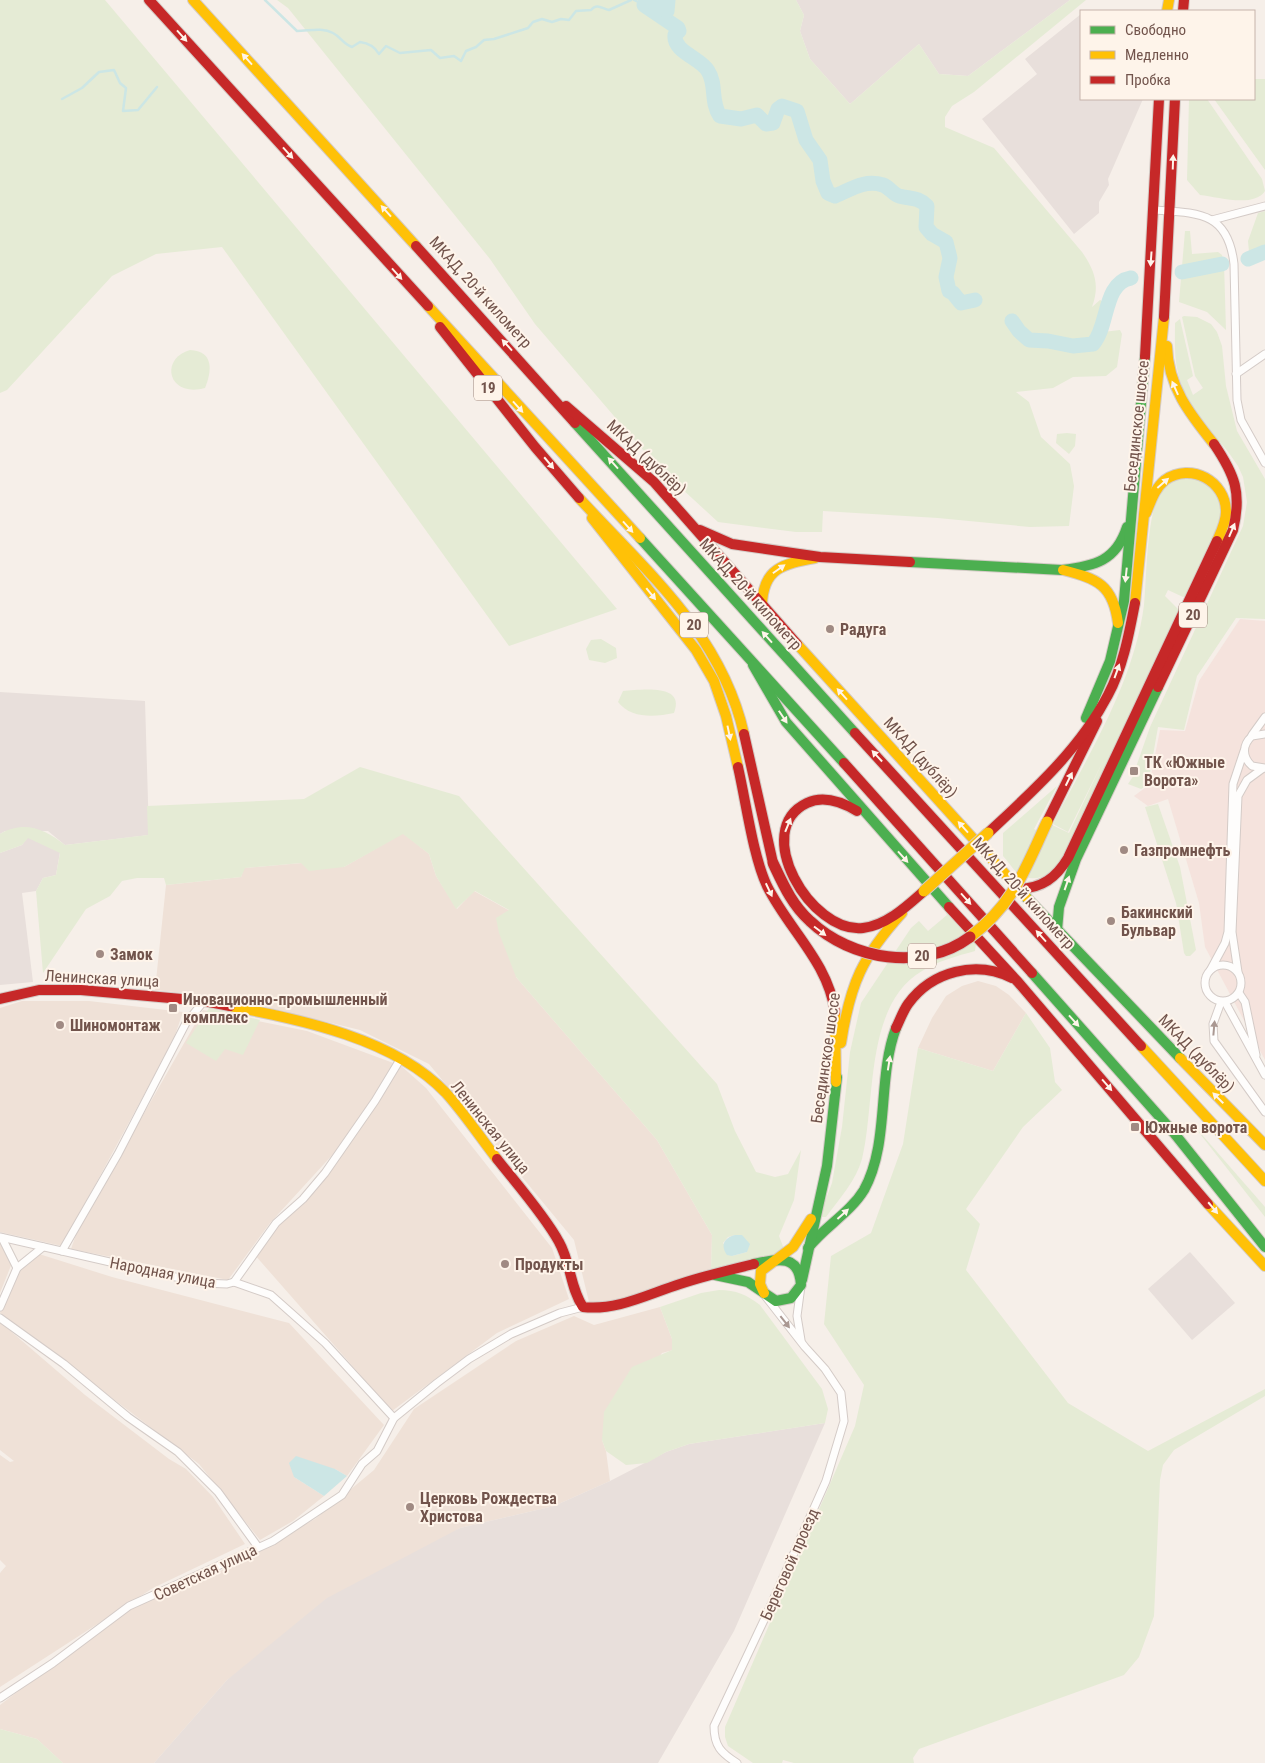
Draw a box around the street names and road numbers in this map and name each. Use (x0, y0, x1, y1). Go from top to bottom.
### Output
street label: МКАД, 20-й километр (425, 233, 536, 352)
street label: Бесединское шоссе (1120, 360, 1153, 493)
road number: 19 (474, 376, 502, 400)
street label: МКАД (дублёр) (603, 416, 690, 499)
street label: МКАД, 20-й километр (695, 535, 806, 654)
road number: 20 (1179, 602, 1207, 628)
road number: 20 (680, 612, 708, 638)
street label: МКАД (дублёр) (880, 713, 962, 801)
street label: МКАД, 20-й километр (968, 834, 1079, 953)
road number: 20 (908, 944, 936, 968)
street label: Ленинская улица (44, 966, 160, 991)
street label: Бесединское шоссе (807, 992, 844, 1125)
street label: МКАД (дублёр) (1155, 1010, 1239, 1096)
street label: Ленинская улица (447, 1077, 534, 1178)
street label: Народная улица (108, 1253, 217, 1292)
street label: Береговой проезд (756, 1505, 823, 1623)
street label: Советская улица (151, 1540, 260, 1605)

